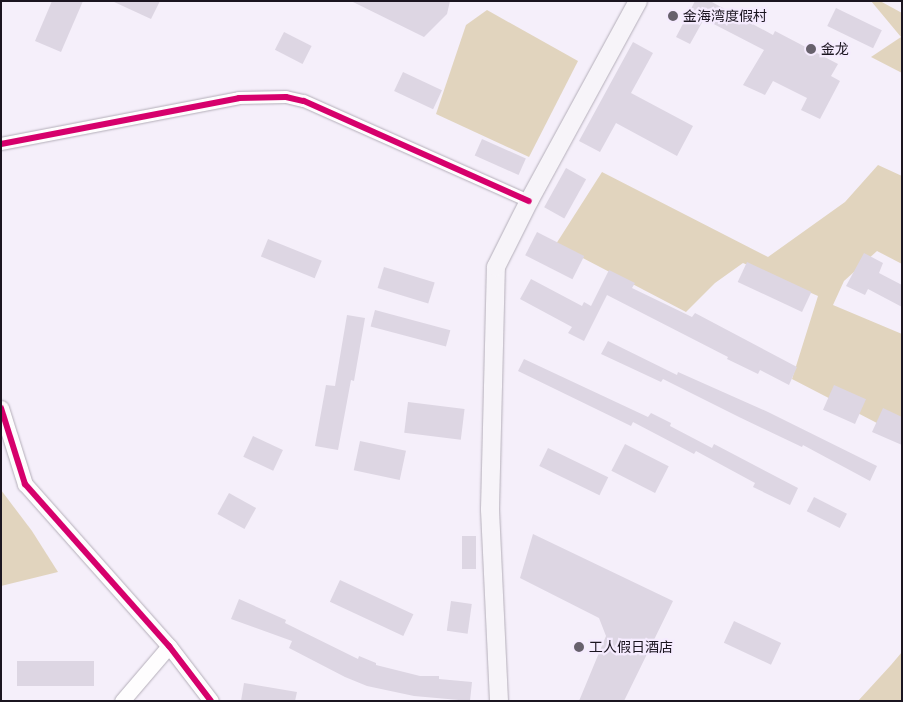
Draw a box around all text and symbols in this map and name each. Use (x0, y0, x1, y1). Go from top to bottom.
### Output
place label: 金海湾度假村 (683, 8, 767, 24)
marker: 金海湾度假村 (667, 10, 679, 22)
place label: 金龙 (821, 41, 849, 57)
marker: 金龙 (805, 43, 817, 55)
place label: 工人假日酒店 (589, 639, 673, 655)
marker: 工人假日酒店 (573, 641, 585, 653)

